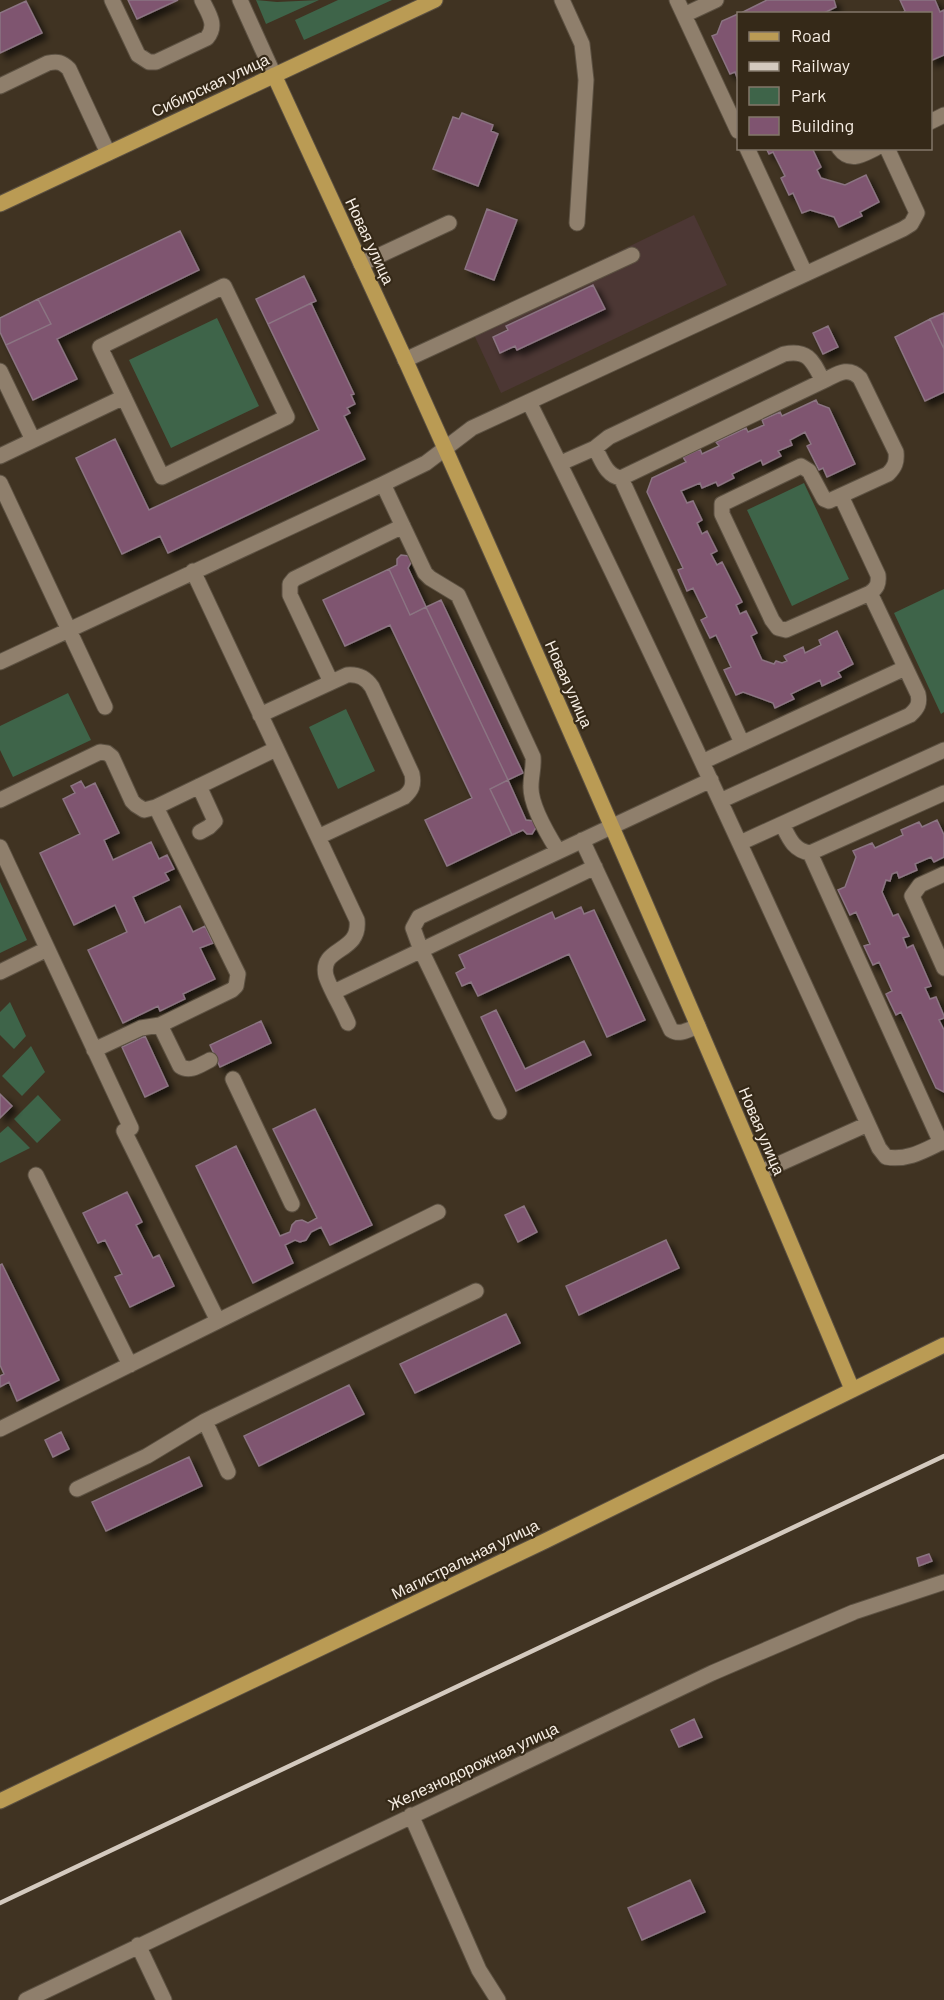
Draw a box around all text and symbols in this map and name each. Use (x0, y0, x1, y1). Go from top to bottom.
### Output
legend (737, 12, 932, 150)
text: Road (791, 24, 831, 46)
street label: Сибирская улица (148, 49, 272, 120)
text: Railway (791, 54, 850, 76)
text: Park (791, 84, 826, 106)
text: Building (791, 114, 854, 136)
street label: Новая улица (342, 194, 399, 287)
street label: Новая улица (542, 637, 597, 730)
street label: Новая улица (735, 1084, 790, 1178)
street label: Магистральная улица (388, 1515, 542, 1603)
street label: Железнодорожная улица (385, 1718, 561, 1813)

